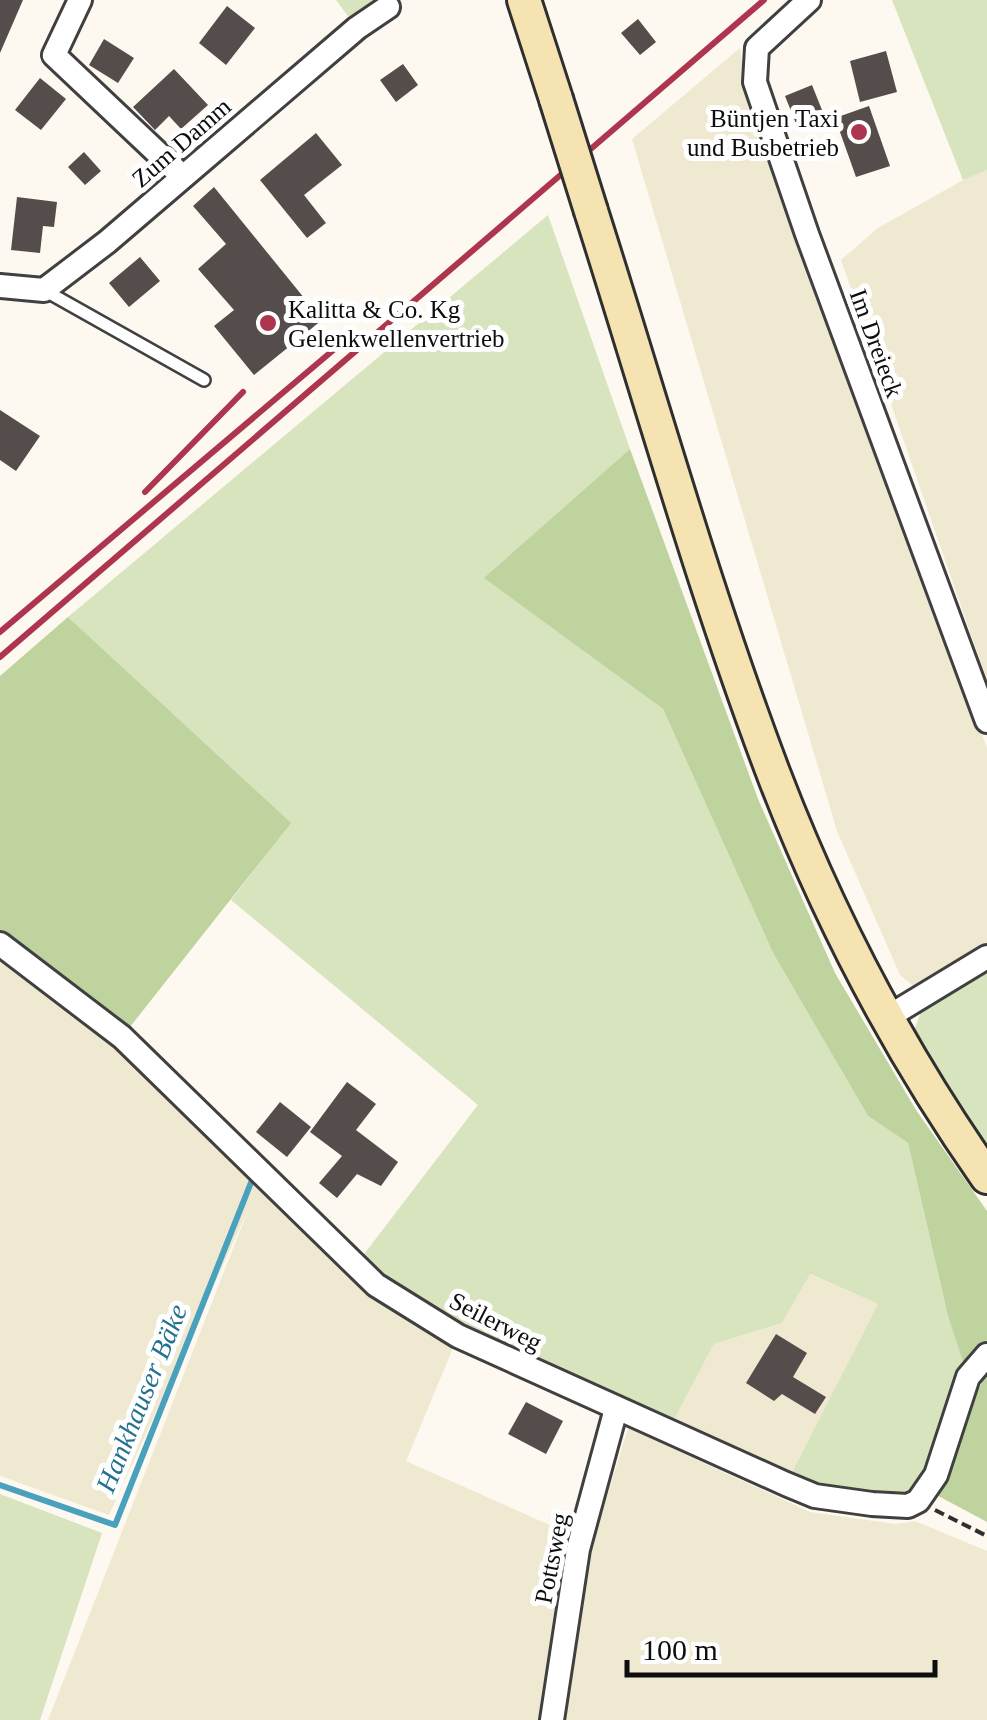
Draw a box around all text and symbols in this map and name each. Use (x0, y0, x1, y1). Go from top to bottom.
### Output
street label: Zum Damm (127, 92, 236, 192)
place label: Büntjen Taxi und Busbetrieb (687, 105, 839, 161)
marker: Büntjen Taxi und Busbetrieb (848, 121, 870, 143)
street label: Im Dreieck (844, 285, 909, 401)
place label: Kalitta & Co. Kg Gelenkwellenvertrieb (288, 296, 505, 352)
marker: Kalitta & Co. Kg Gelenkwellenvertrieb (257, 312, 279, 334)
street label: Seilerweg (445, 1287, 547, 1356)
water label: Hankhauser Bäke (89, 1300, 193, 1498)
street label: Pottsweg (529, 1510, 574, 1606)
scale bar (627, 1615, 934, 1677)
text: 100 m (642, 1633, 718, 1666)

